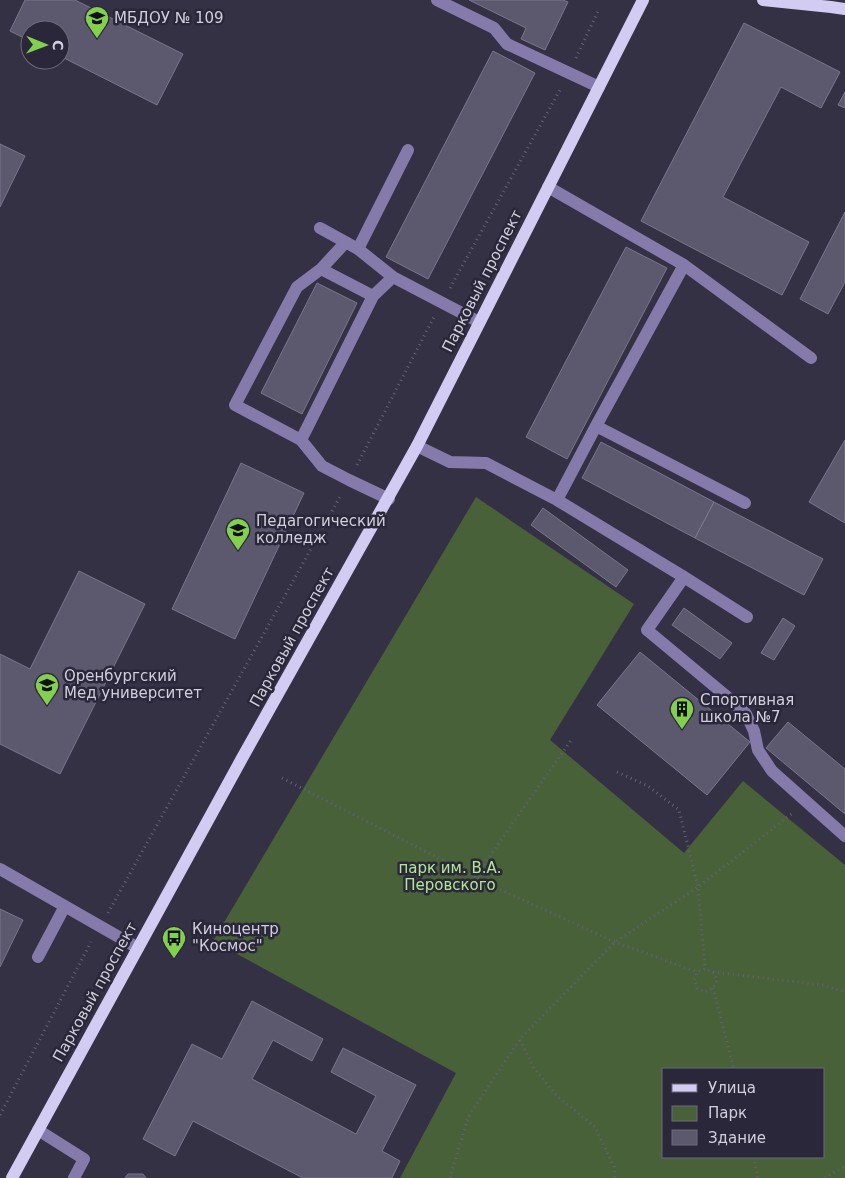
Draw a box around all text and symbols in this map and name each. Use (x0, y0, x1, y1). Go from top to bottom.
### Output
school or university icon: МБДОУ № 109 (84, 5, 110, 39)
place label: МБДОУ № 109 (114, 9, 224, 27)
north arrow (20, 20, 70, 70)
text: С (50, 40, 66, 51)
street label: Парковый проспект (438, 207, 526, 355)
place label: Педагогический колледж (256, 512, 386, 547)
school or university icon: Педагогический колледж (225, 517, 251, 551)
street label: Парковый проспект (246, 564, 338, 710)
place label: Оренбургский Мед университет (64, 667, 202, 702)
school or university icon: Оренбургский Мед университет (34, 672, 60, 706)
place label: Спортивная школа №7 (700, 691, 794, 726)
building icon: Спортивная школа №7 (669, 696, 695, 730)
park label: парк им. В.А. Перовского (398, 859, 502, 894)
street label: Парковый проспект (49, 919, 141, 1065)
place label: Киноцентр "Космос" (192, 920, 279, 955)
bus stop icon: Киноцентр "Космос" (161, 925, 187, 959)
legend (662, 1068, 825, 1158)
text: Улица (708, 1079, 756, 1097)
text: Парк (708, 1104, 747, 1122)
text: Здание (708, 1129, 766, 1147)

